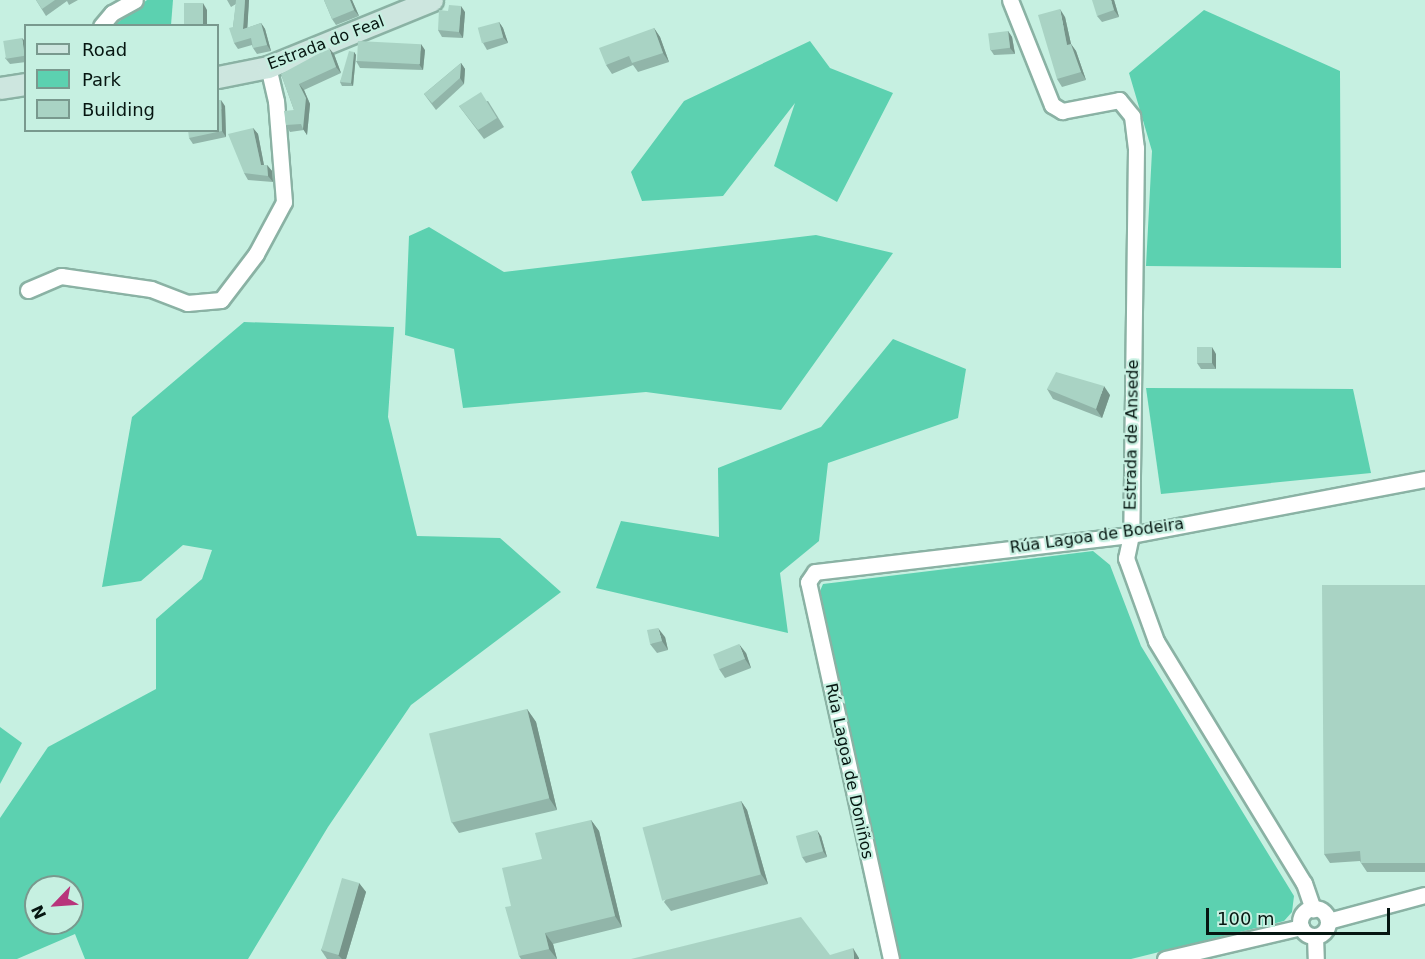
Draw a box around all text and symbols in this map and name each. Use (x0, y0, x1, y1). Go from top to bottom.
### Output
street label: Estrada do Feal (265, 12, 387, 74)
legend (24, 24, 219, 132)
text: Road (82, 39, 127, 60)
text: Park (82, 69, 121, 90)
text: Building (82, 99, 155, 120)
street label: Estrada de Ansede (1121, 360, 1143, 510)
street label: Rúa Lagoa de Bodeira (1009, 514, 1185, 558)
street label: Rúa Lagoa de Doniños (821, 681, 877, 861)
north arrow (24, 875, 84, 935)
scale bar (1209, 896, 1394, 934)
text: N (28, 902, 50, 922)
text: 100 m (1217, 908, 1275, 929)

